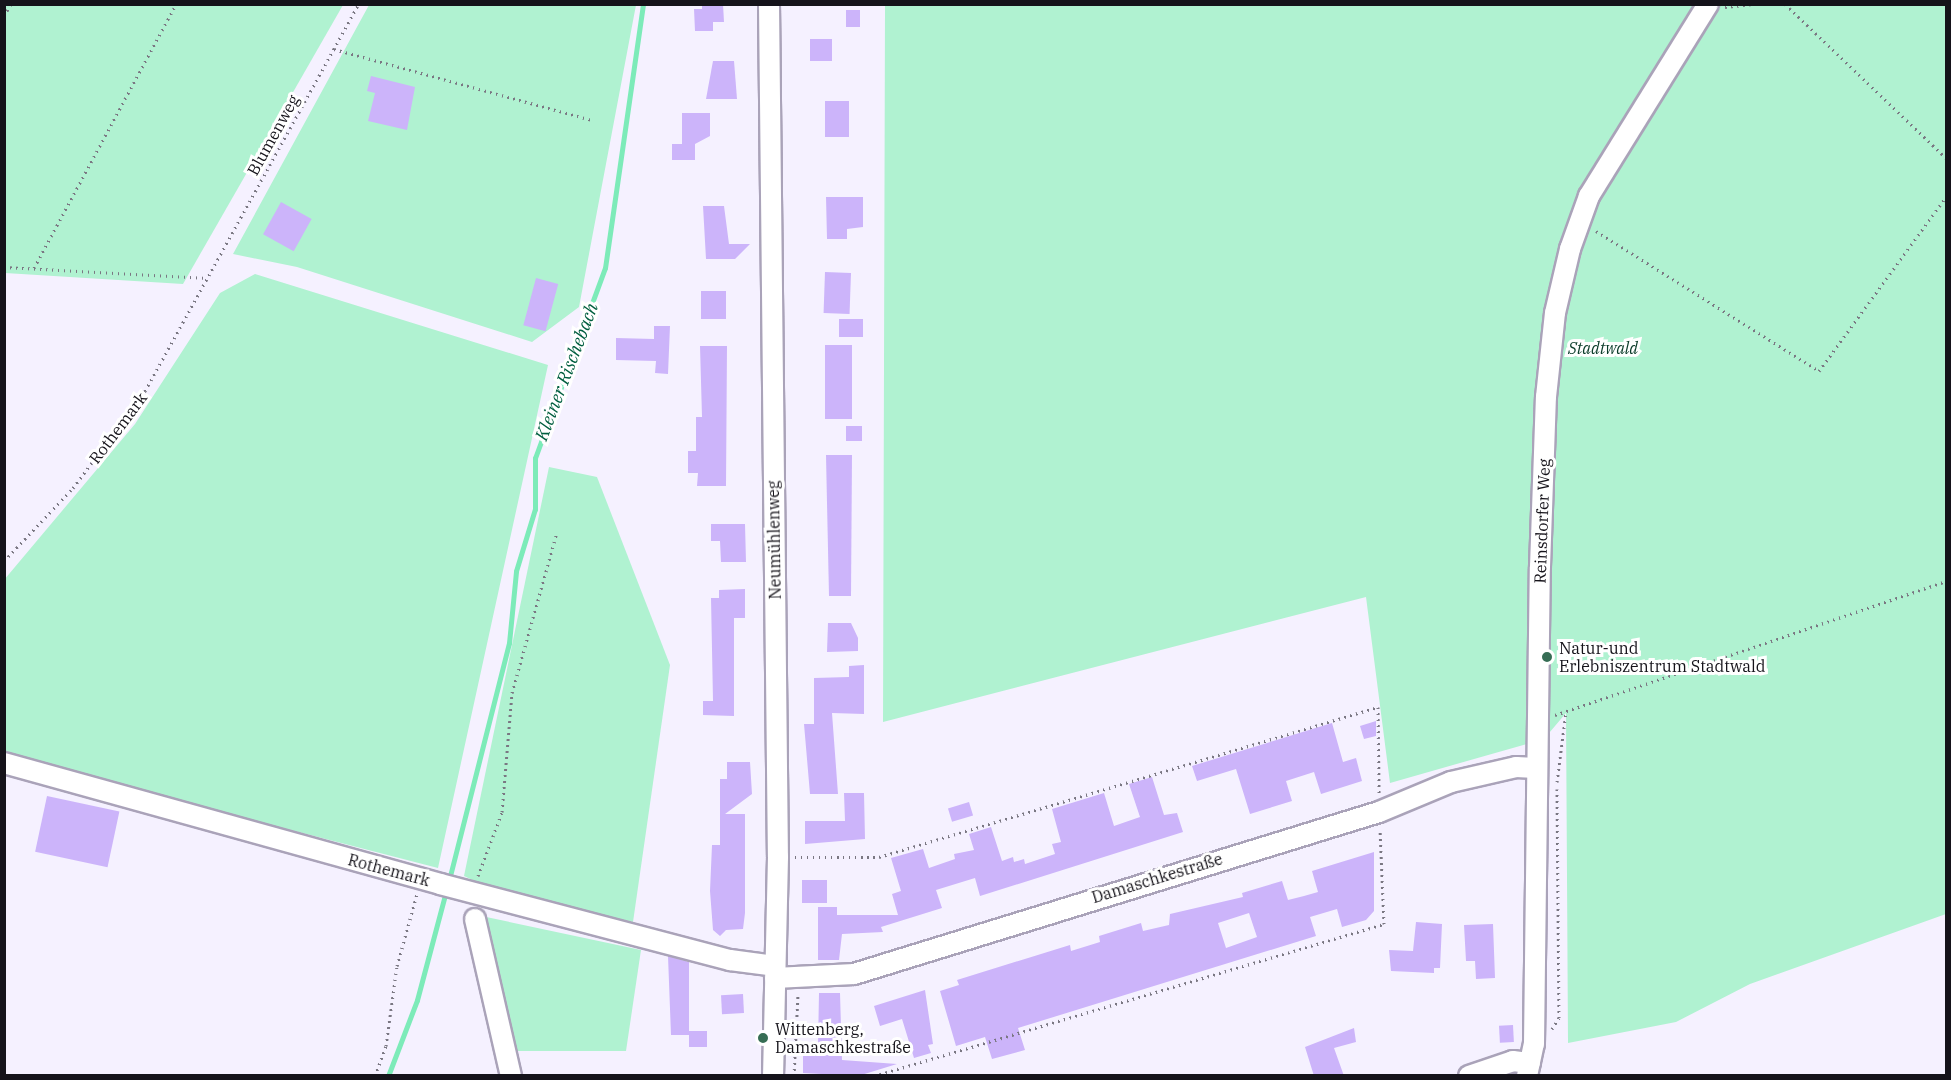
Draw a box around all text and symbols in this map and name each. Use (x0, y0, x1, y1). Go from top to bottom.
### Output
street label: Blumenweg (243, 91, 303, 179)
water label: Kleiner Rischebach (531, 300, 603, 444)
park label: Stadtwald (1568, 338, 1638, 358)
street label: Rothemark (85, 389, 151, 467)
street label: Reinsdorfer Weg (1530, 458, 1554, 584)
street label: Neumühlenweg (763, 480, 785, 600)
place label: Natur-und Erlebniszentrum Stadtwald (1559, 638, 1765, 676)
marker: Natur-und Erlebniszentrum Stadtwald (1540, 650, 1554, 664)
street label: Damaschkestraße (1089, 849, 1225, 907)
street label: Rothemark (346, 850, 432, 890)
place label: Wittenberg, Damaschkestraße (775, 1019, 911, 1057)
marker: Wittenberg, Damaschkestraße (756, 1031, 770, 1045)

